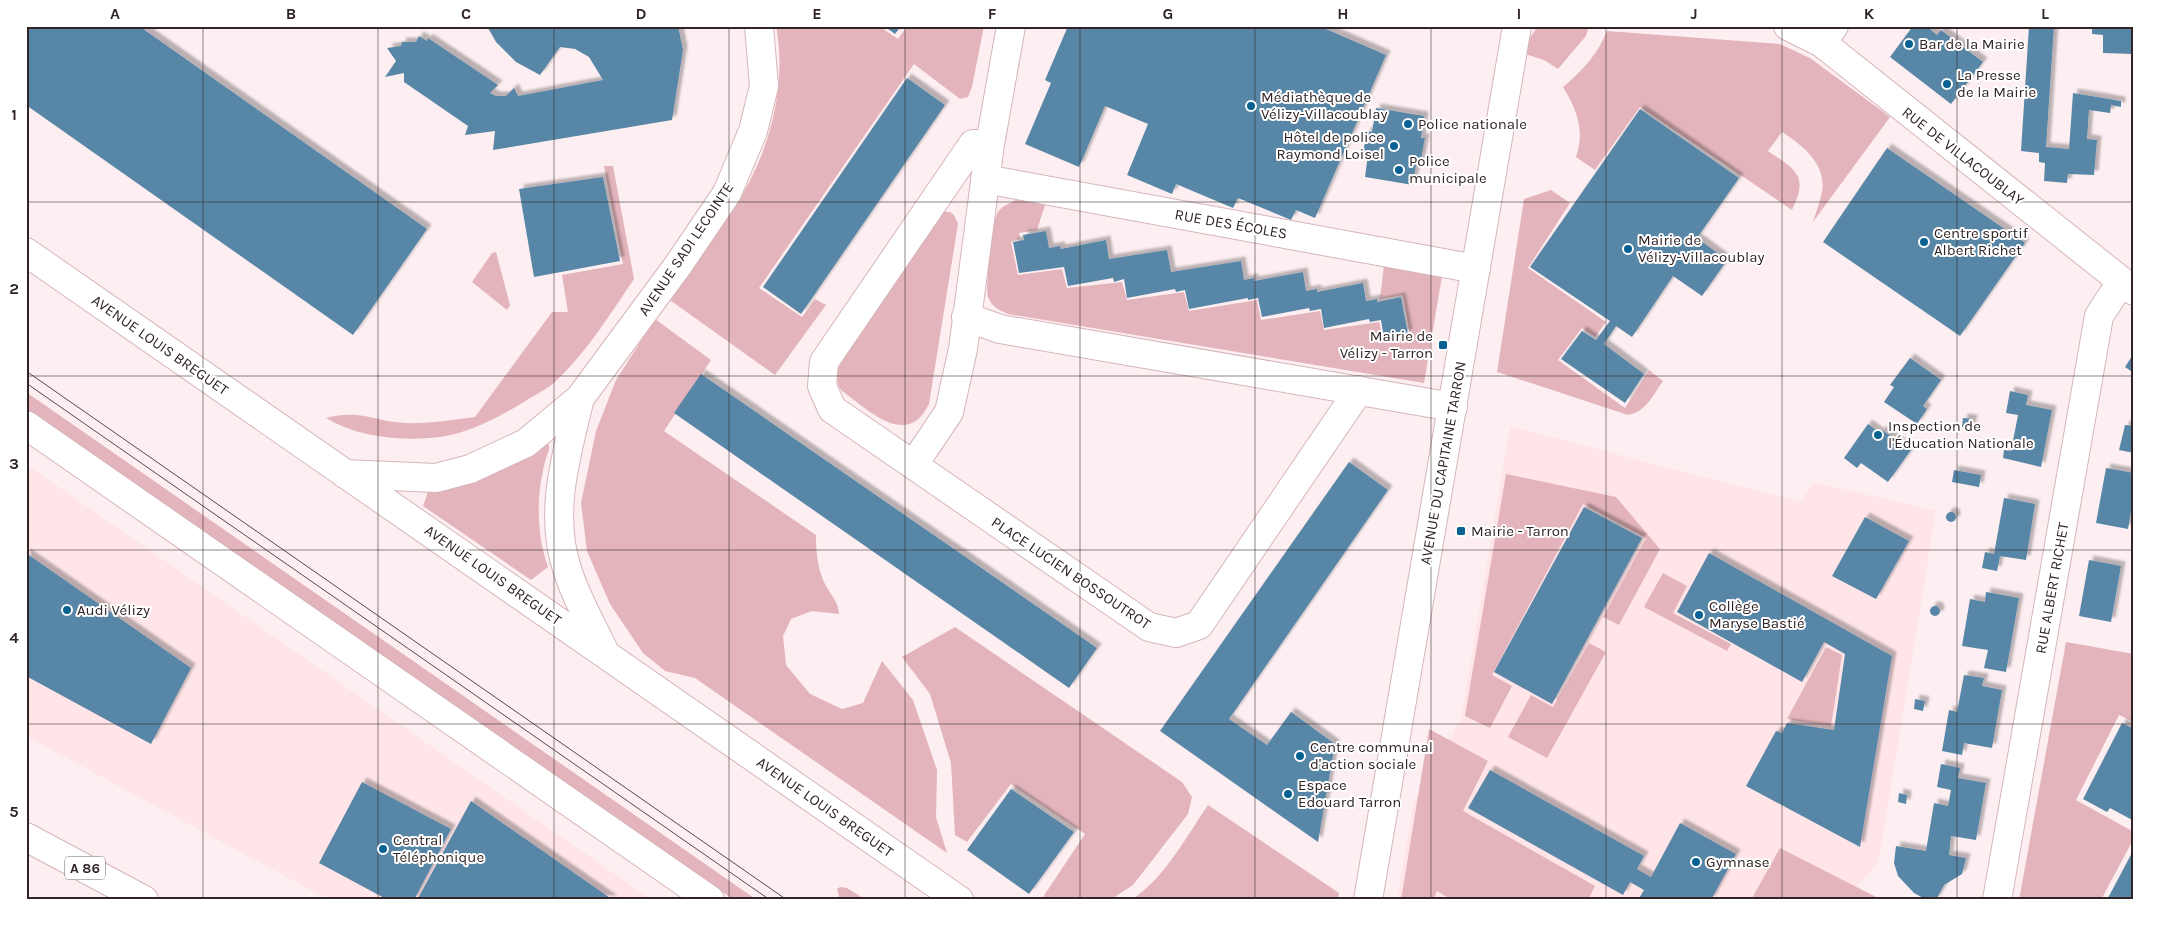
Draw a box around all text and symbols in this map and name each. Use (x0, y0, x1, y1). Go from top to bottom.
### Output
text: A (110, 4, 120, 23)
text: B (286, 4, 296, 23)
text: C (461, 4, 471, 23)
text: D (636, 4, 647, 23)
text: E (812, 4, 822, 23)
text: F (988, 4, 997, 23)
text: G (1163, 4, 1173, 23)
text: H (1337, 4, 1349, 23)
text: I (1517, 4, 1521, 23)
text: J (1690, 4, 1698, 23)
text: K (1864, 4, 1875, 23)
text: L (2041, 4, 2049, 23)
place label: Bar de la Mairie (1919, 35, 2025, 53)
marker: Bar de la Mairie (1903, 38, 1915, 50)
place label: La Presse de la Mairie (1957, 66, 2036, 101)
marker: La Presse de la Mairie (1941, 78, 1953, 90)
place label: Médiathèque de Vélizy-Villacoublay (1261, 88, 1388, 123)
marker: Médiathèque de Vélizy-Villacoublay (1245, 100, 1257, 112)
street label: RUE DE VILLACOUBLAY (1899, 103, 2028, 210)
text: 1 (11, 105, 17, 124)
place label: Police nationale (1418, 115, 1527, 133)
marker: Police nationale (1402, 118, 1414, 130)
place label: Hôtel de police Raymond Loisel (1276, 128, 1384, 163)
marker: Hôtel de police Raymond Loisel (1388, 140, 1400, 152)
place label: Police municipale (1409, 152, 1487, 187)
marker: Police municipale (1393, 164, 1405, 176)
street label: AVENUE SADI LECOINTE (635, 179, 737, 319)
street label: RUE DES ÉCOLES (1173, 205, 1289, 243)
place label: Centre sportif Albert Richet (1934, 224, 2029, 259)
place label: Mairie de Vélizy-Villacoublay (1638, 231, 1765, 266)
marker: Centre sportif Albert Richet (1918, 236, 1930, 248)
marker: Mairie de Vélizy-Villacoublay (1622, 243, 1634, 255)
text: 2 (9, 279, 19, 298)
street label: AVENUE LOUIS BREGUET (88, 291, 232, 399)
place label: Mairie de Vélizy - Tarron (1340, 327, 1433, 362)
marker: Mairie de Vélizy - Tarron (1437, 339, 1449, 351)
street label: AVENUE DU CAPITAINE TARRON (1416, 360, 1470, 566)
place label: Inspection de l'Éducation Nationale (1888, 417, 2034, 452)
marker: Inspection de l'Éducation Nationale (1872, 429, 1884, 441)
text: 3 (9, 454, 19, 473)
street label: PLACE LUCIEN BOSSOUTROT (988, 513, 1154, 633)
street label: RUE ALBERT RICHET (2032, 520, 2073, 655)
street label: AVENUE LOUIS BREGUET (421, 521, 565, 629)
place label: Mairie - Tarron (1471, 522, 1569, 540)
marker: Mairie - Tarron (1455, 525, 1467, 537)
place label: Collège Maryse Bastié (1709, 597, 1805, 632)
place label: Audi Vélizy (77, 601, 150, 619)
marker: Audi Vélizy (61, 604, 73, 616)
marker: Collège Maryse Bastié (1693, 609, 1705, 621)
text: 4 (9, 628, 19, 647)
place label: Centre communal d'action sociale (1310, 738, 1433, 773)
marker: Centre communal d'action sociale (1294, 750, 1306, 762)
street label: AVENUE LOUIS BREGUET (753, 753, 897, 861)
place label: Espace Edouard Tarron (1298, 776, 1401, 811)
marker: Espace Edouard Tarron (1282, 788, 1294, 800)
text: 5 (9, 802, 19, 821)
place label: Central Téléphonique (393, 831, 484, 866)
marker: Central Téléphonique (377, 843, 389, 855)
place label: Gymnase (1706, 853, 1770, 871)
road number: A 86 (65, 856, 105, 880)
marker: Gymnase (1690, 856, 1702, 868)

